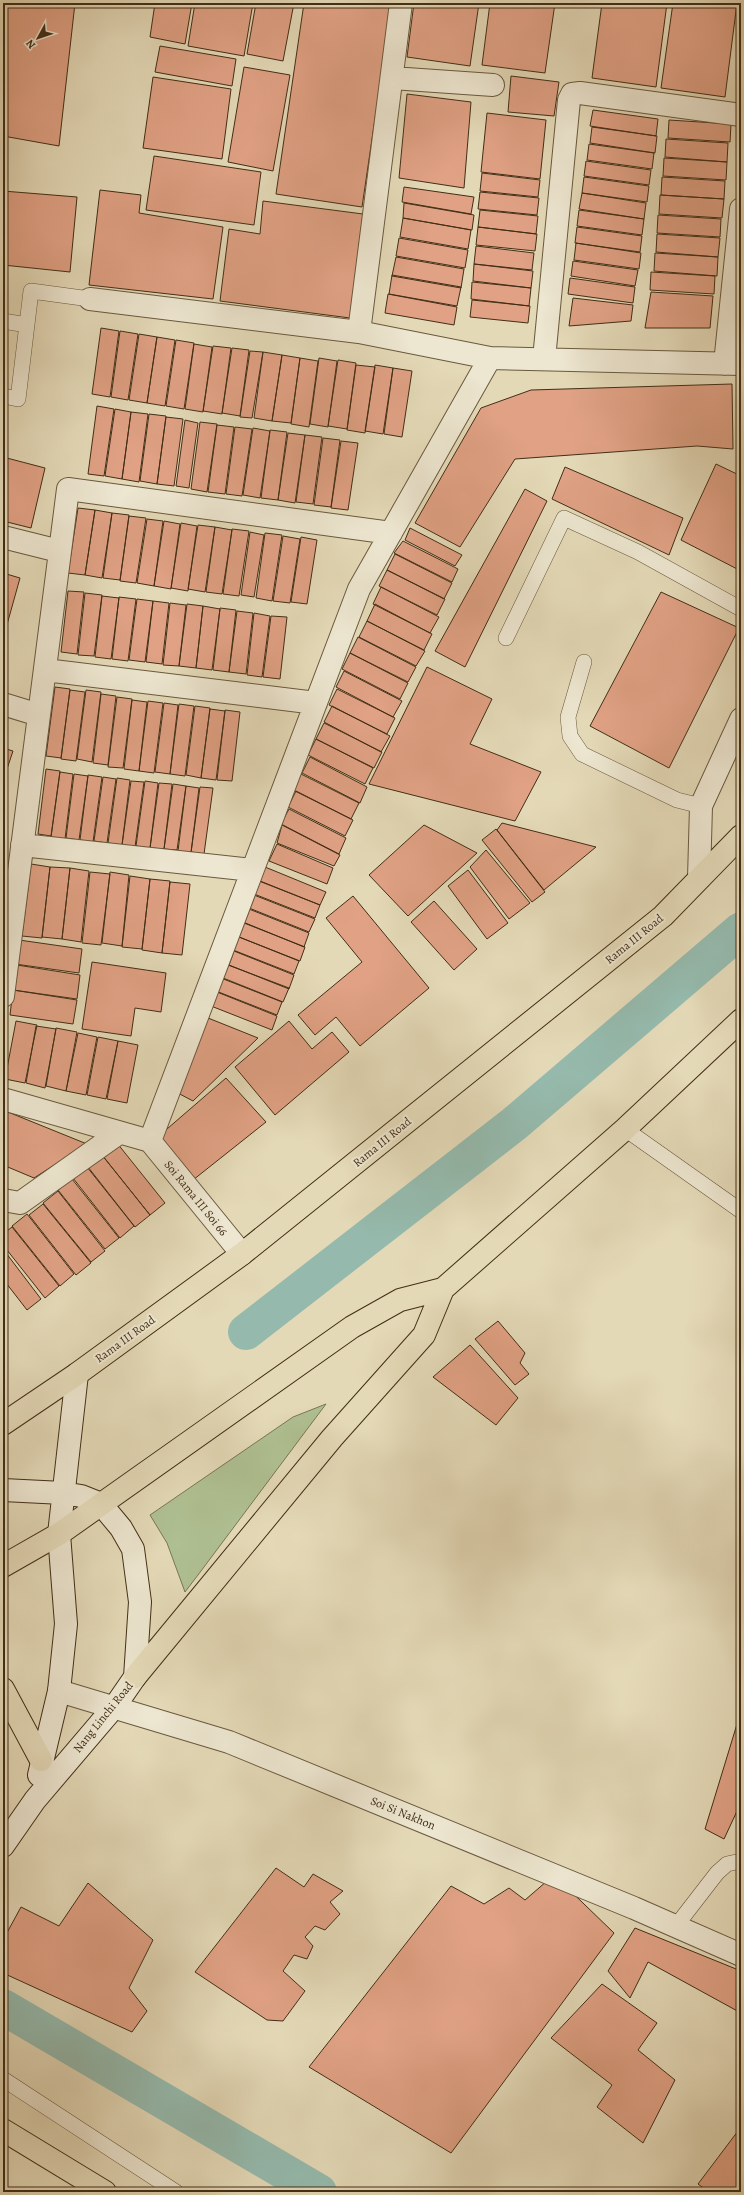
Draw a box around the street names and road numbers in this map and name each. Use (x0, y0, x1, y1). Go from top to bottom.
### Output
street label: Rama III Road (601, 910, 667, 968)
street label: Rama III Road (349, 1113, 415, 1171)
street label: Soi Rama III Soi 66 (161, 1157, 232, 1239)
street label: Rama III Road (92, 1311, 159, 1366)
street label: Nang Linchi Road (69, 1678, 137, 1756)
street label: Soi Si Nakhon (368, 1793, 438, 1833)

